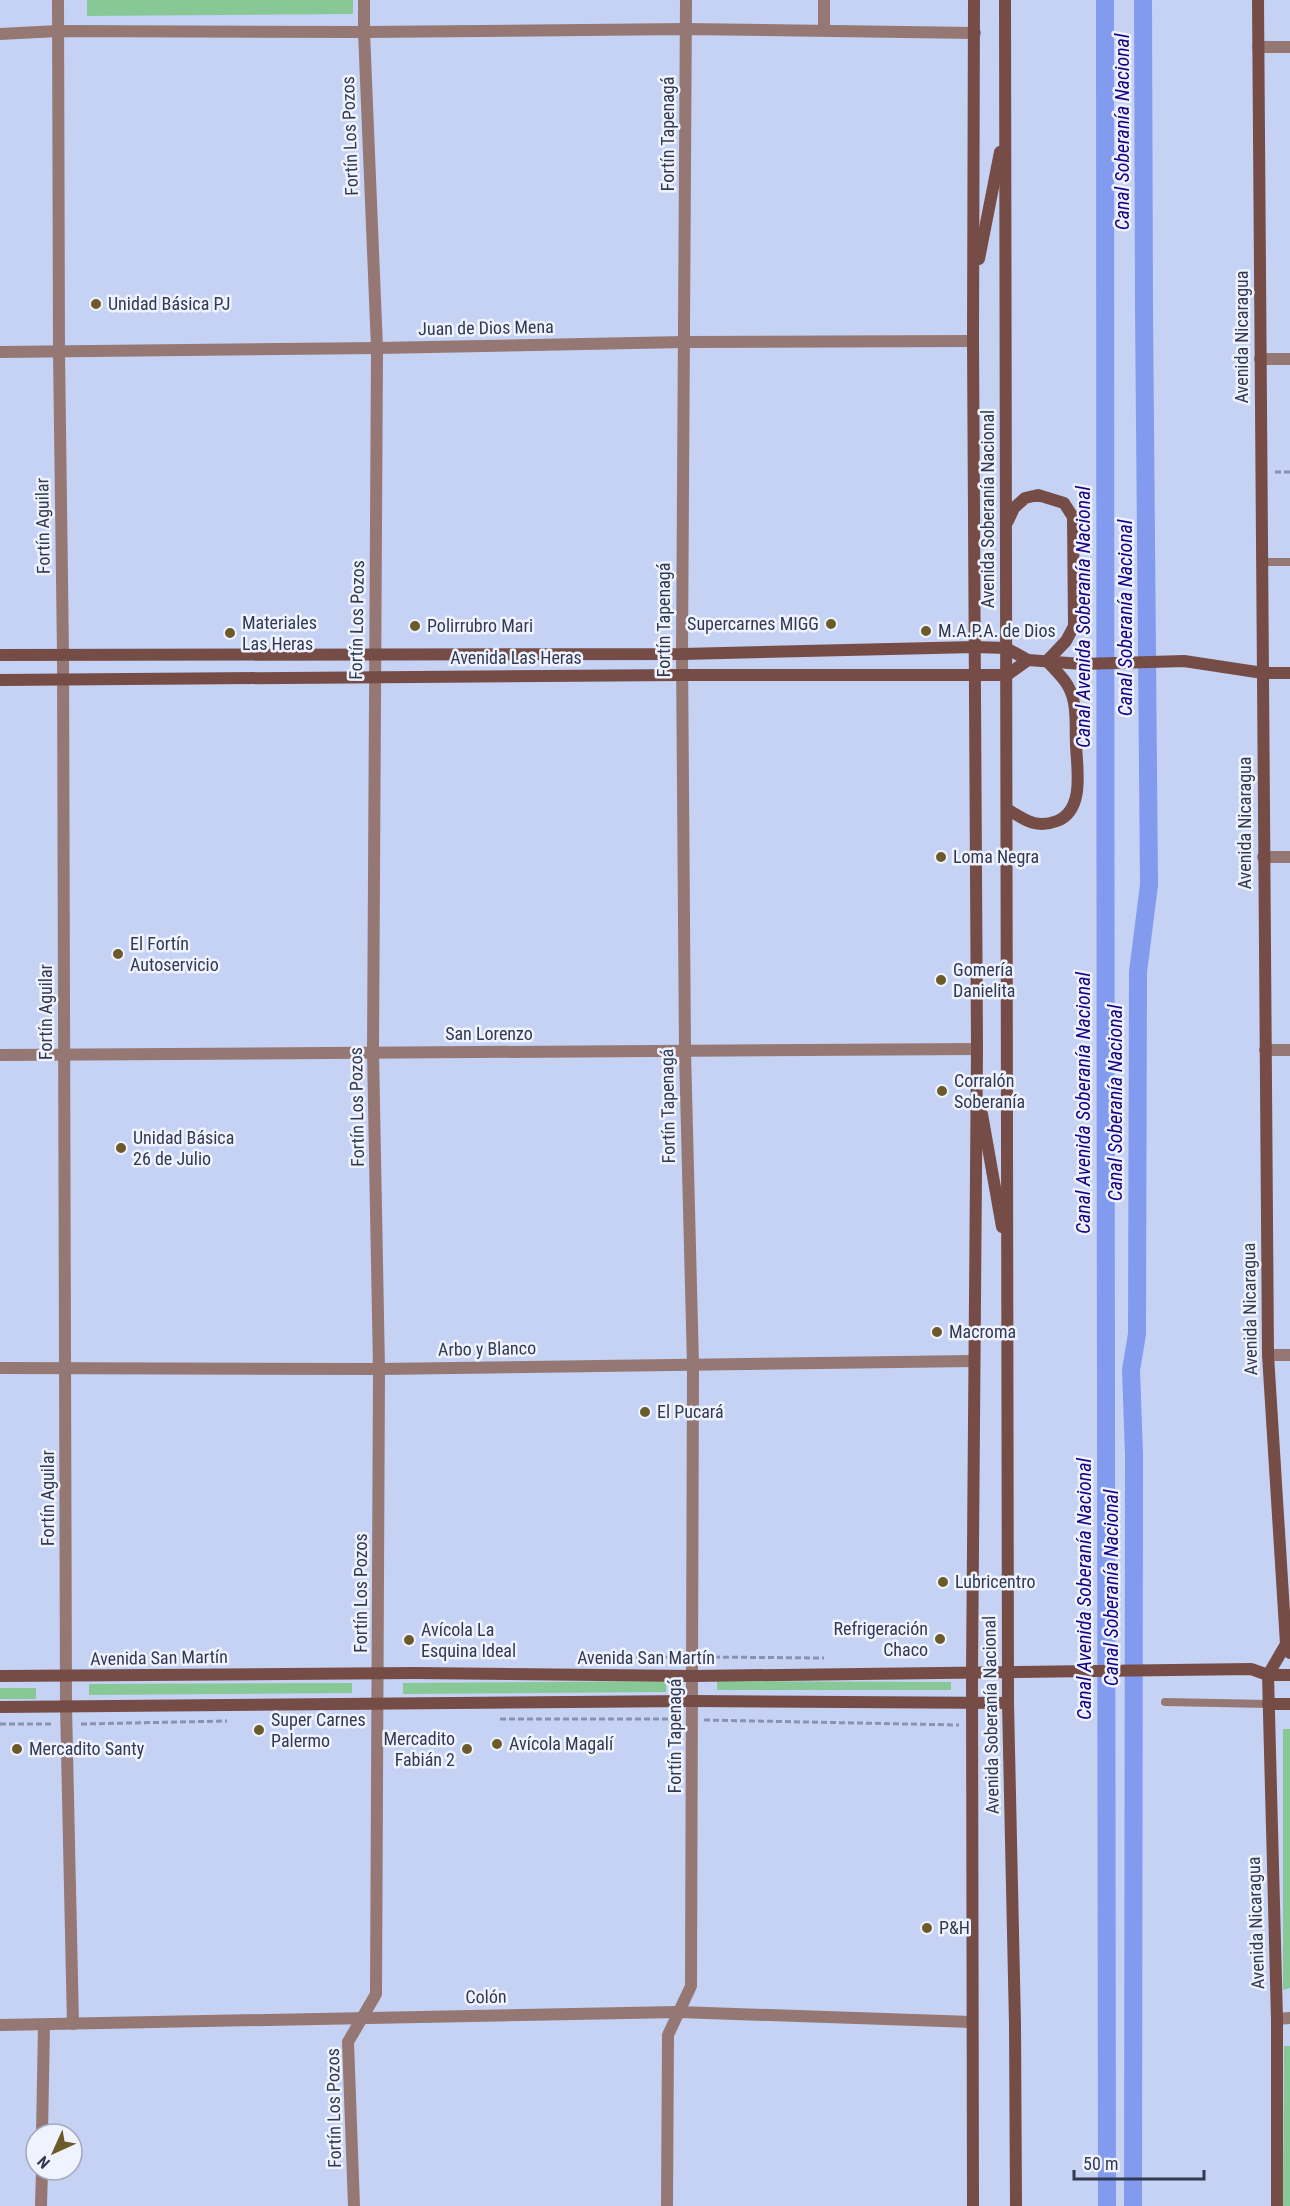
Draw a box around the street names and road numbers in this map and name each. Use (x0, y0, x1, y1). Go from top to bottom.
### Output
street label: Fortín Los Pozos (337, 76, 362, 196)
street label: Fortín Tapenagá (657, 77, 678, 191)
street label: Avenida Nicaragua (1231, 271, 1252, 403)
street label: Juan de Dios Mena (418, 316, 554, 339)
street label: Avenida Soberanía Nacional (977, 410, 998, 608)
street label: Fortín Aguilar (31, 477, 54, 574)
street label: Fortín Los Pozos (345, 560, 368, 680)
street label: Fortín Tapenagá (653, 563, 674, 677)
street label: Avenida Las Heras (450, 647, 582, 668)
street label: Avenida Nicaragua (1234, 757, 1255, 889)
street label: Fortín Aguilar (35, 963, 56, 1060)
street label: San Lorenzo (445, 1023, 533, 1044)
street label: Fortín Los Pozos (345, 1047, 368, 1167)
street label: Fortín Tapenagá (656, 1049, 679, 1164)
street label: Avenida Nicaragua (1238, 1242, 1261, 1376)
street label: Arbo y Blanco (438, 1337, 536, 1360)
street label: Fortín Aguilar (37, 1449, 58, 1546)
street label: Fortín Los Pozos (350, 1533, 371, 1653)
street label: Avenida Soberanía Nacional (978, 1616, 1003, 1814)
street label: Avenida San Martín (90, 1646, 228, 1669)
street label: Avenida San Martín (577, 1647, 715, 1668)
street label: Fortín Tapenagá (664, 1679, 685, 1793)
street label: Avenida Nicaragua (1243, 1856, 1268, 1990)
street label: Colón (465, 1986, 507, 2007)
street label: Fortín Los Pozos (322, 2048, 345, 2168)

